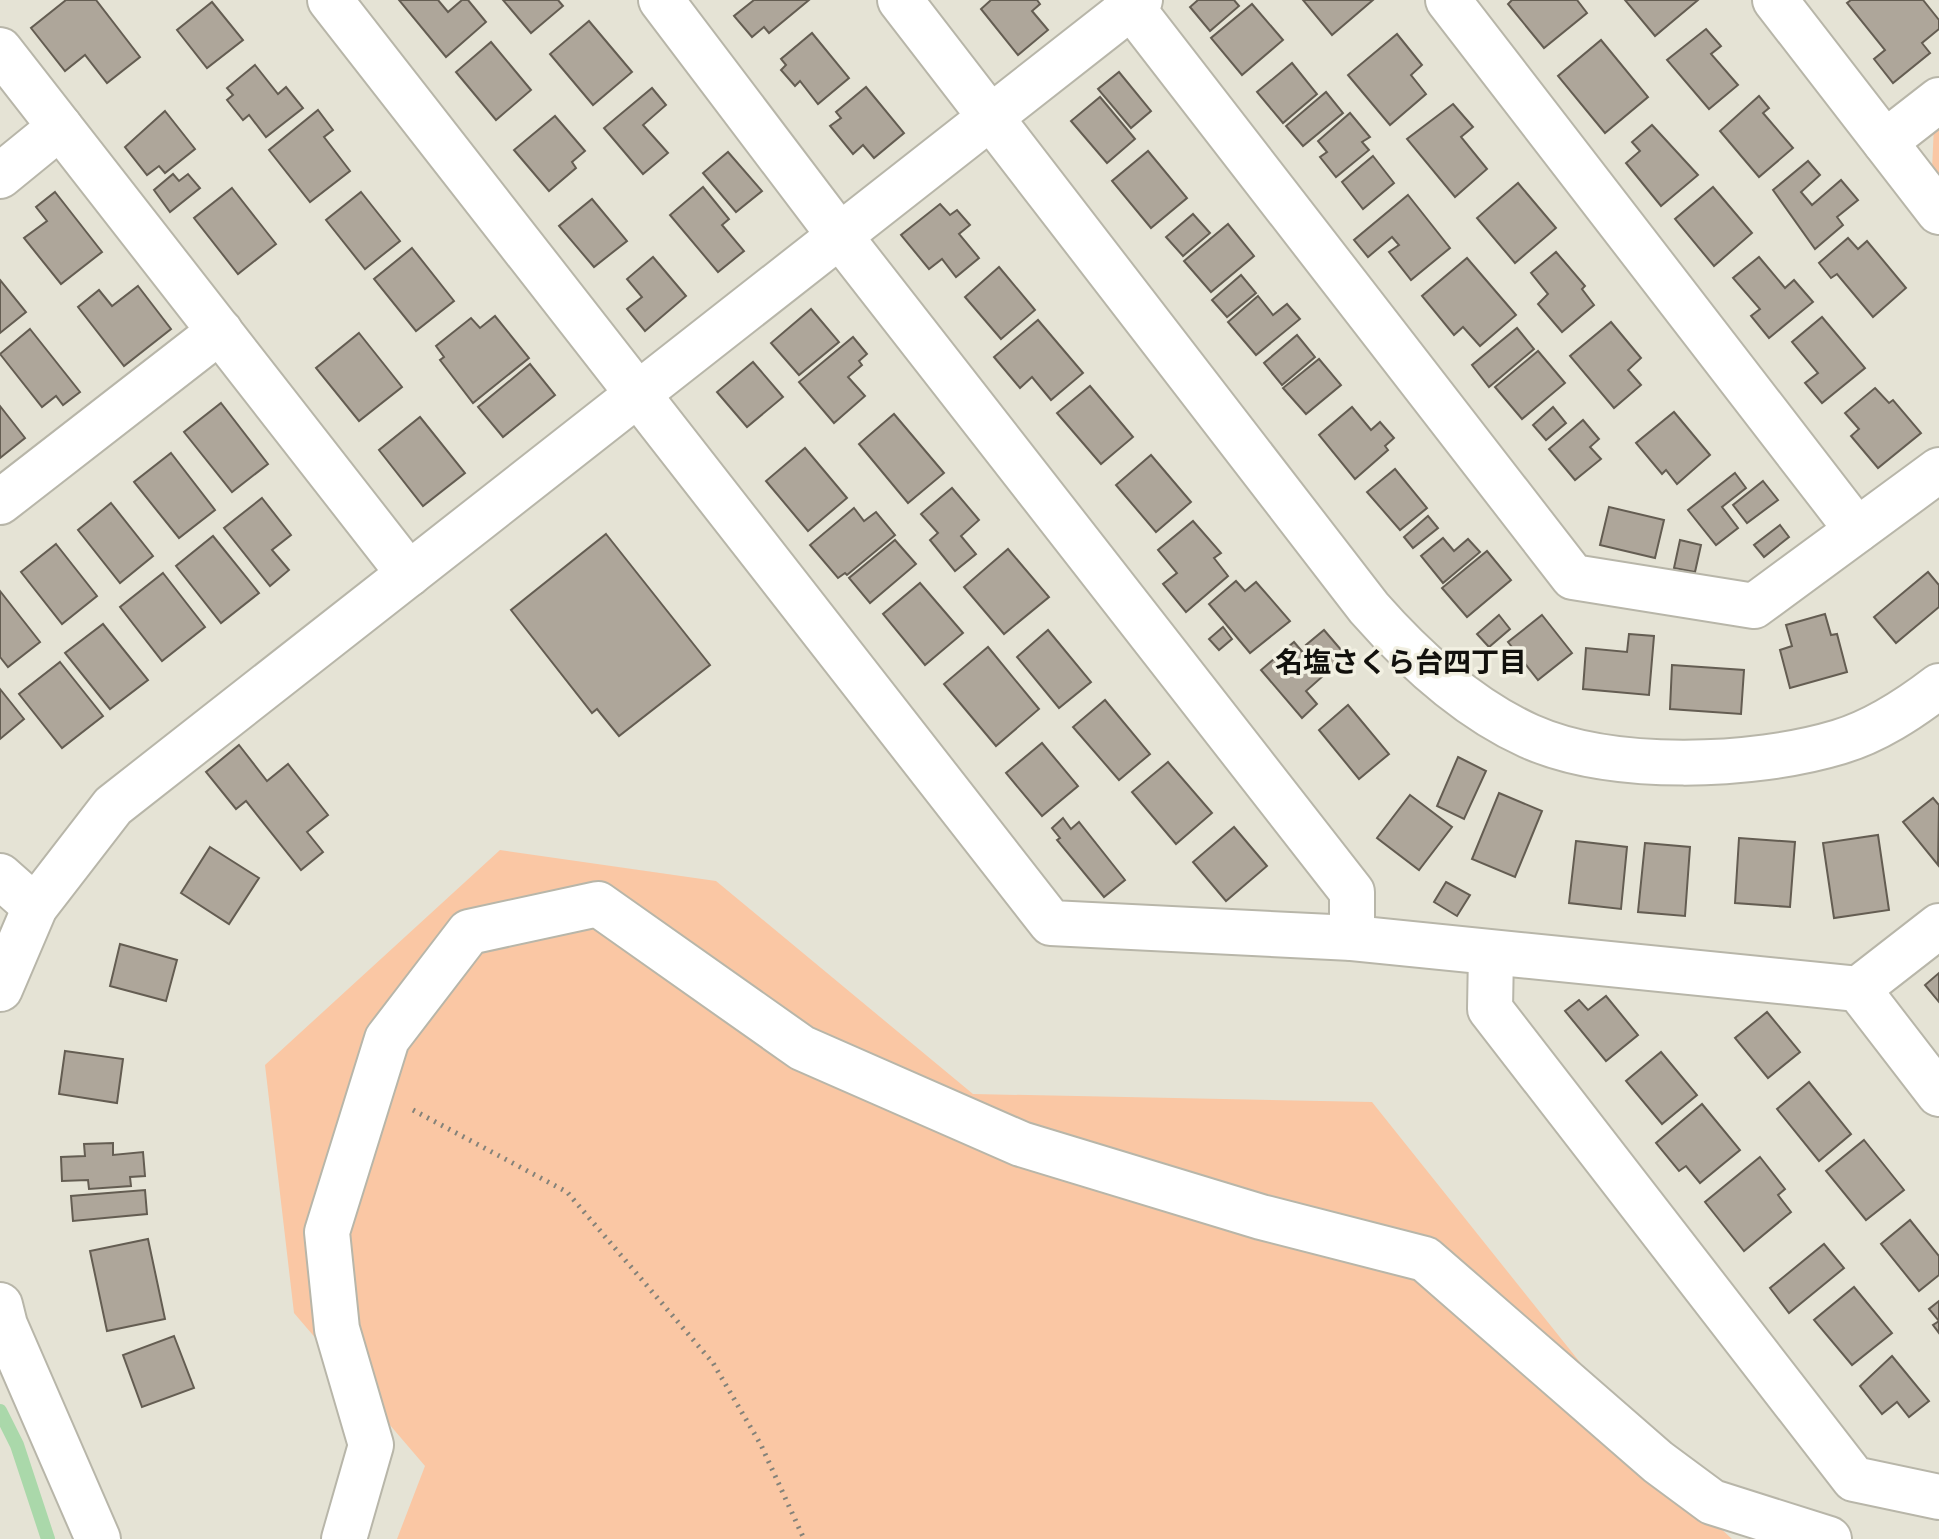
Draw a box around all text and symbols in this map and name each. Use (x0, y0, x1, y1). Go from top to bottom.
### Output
district label: 名塩さくら台四丁目 (1275, 647, 1527, 678)

